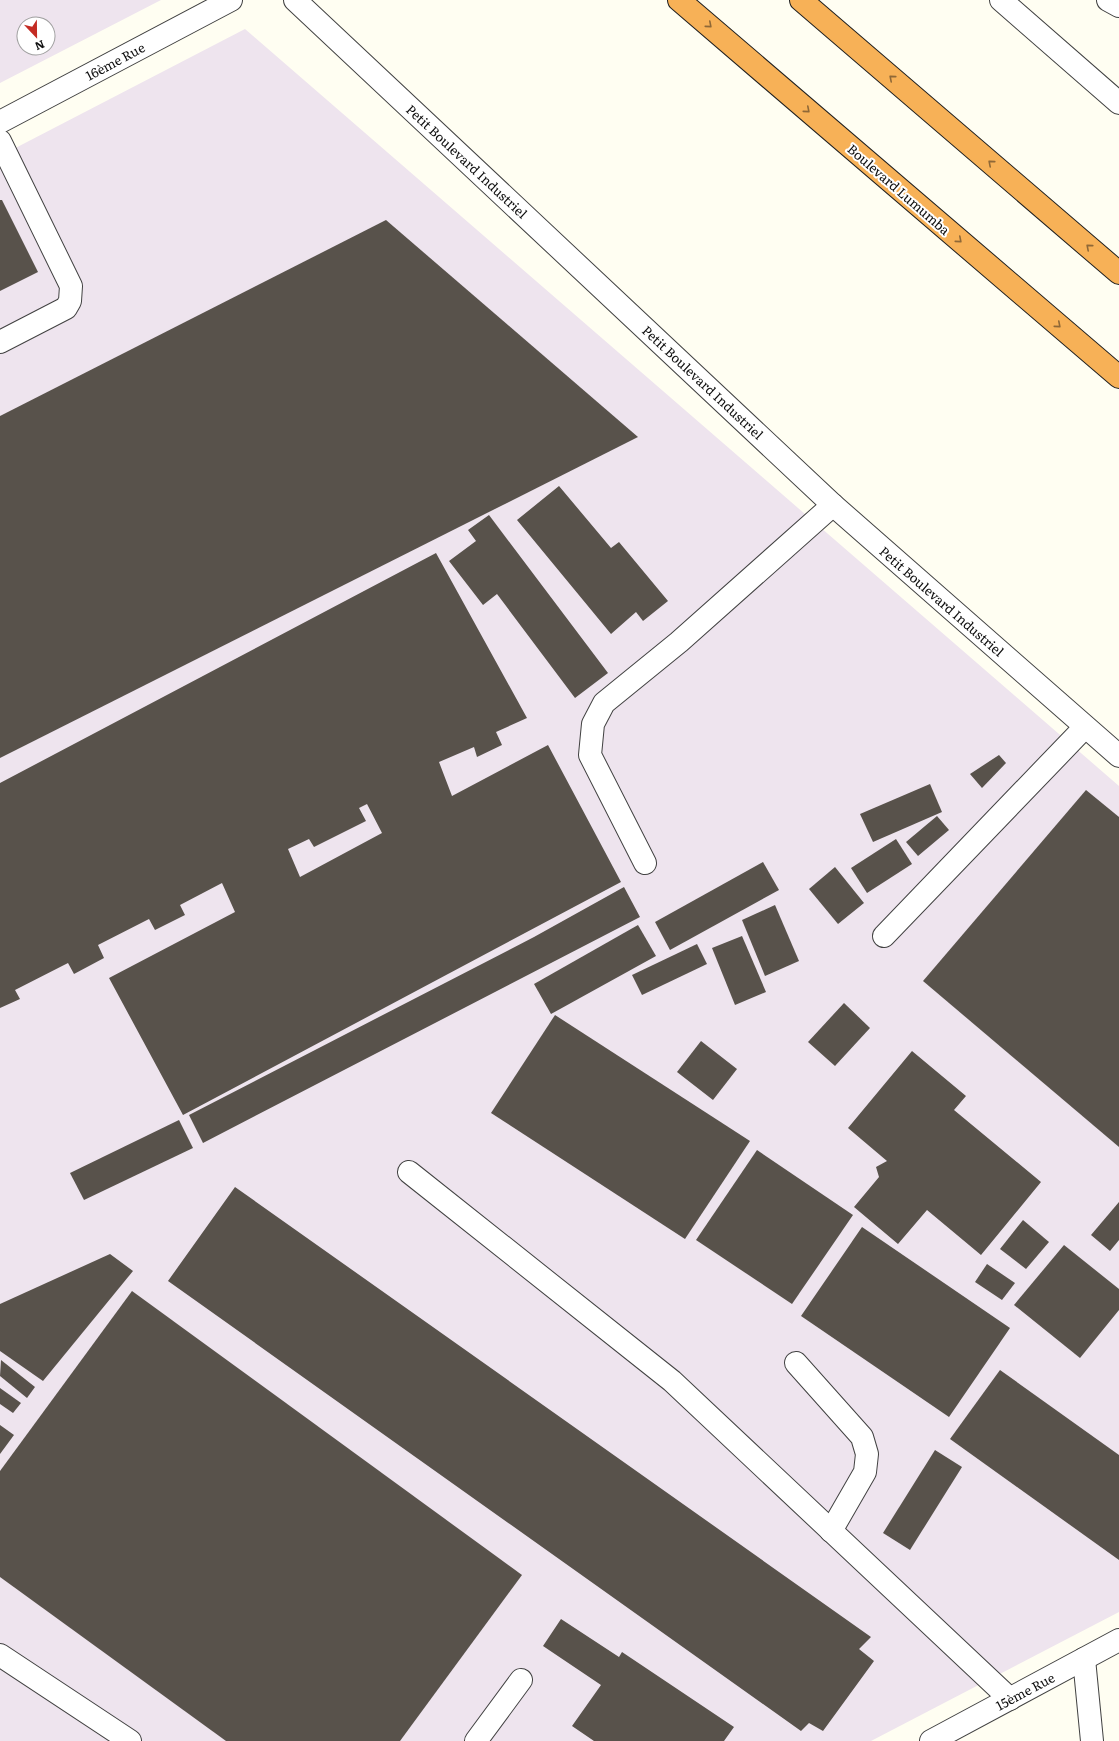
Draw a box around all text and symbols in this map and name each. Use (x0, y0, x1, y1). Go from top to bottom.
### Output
north arrow (16, 16, 56, 56)
one-way arrow (704, 21, 711, 28)
text: N (33, 37, 47, 55)
street label: 16ème Rue (82, 37, 148, 85)
one-way arrow (889, 75, 897, 83)
street label: Petit Boulevard Industriel (402, 100, 532, 223)
one-way arrow (803, 105, 810, 112)
street label: Boulevard Lumumba (844, 139, 954, 239)
one-way arrow (988, 160, 995, 167)
one-way arrow (955, 236, 962, 243)
one-way arrow (1087, 245, 1094, 252)
one-way arrow (1053, 320, 1061, 327)
street label: Petit Boulevard Industriel (638, 321, 768, 444)
street label: Petit Boulevard Industriel (876, 542, 1009, 661)
street label: 15ème Rue (992, 1667, 1058, 1714)

